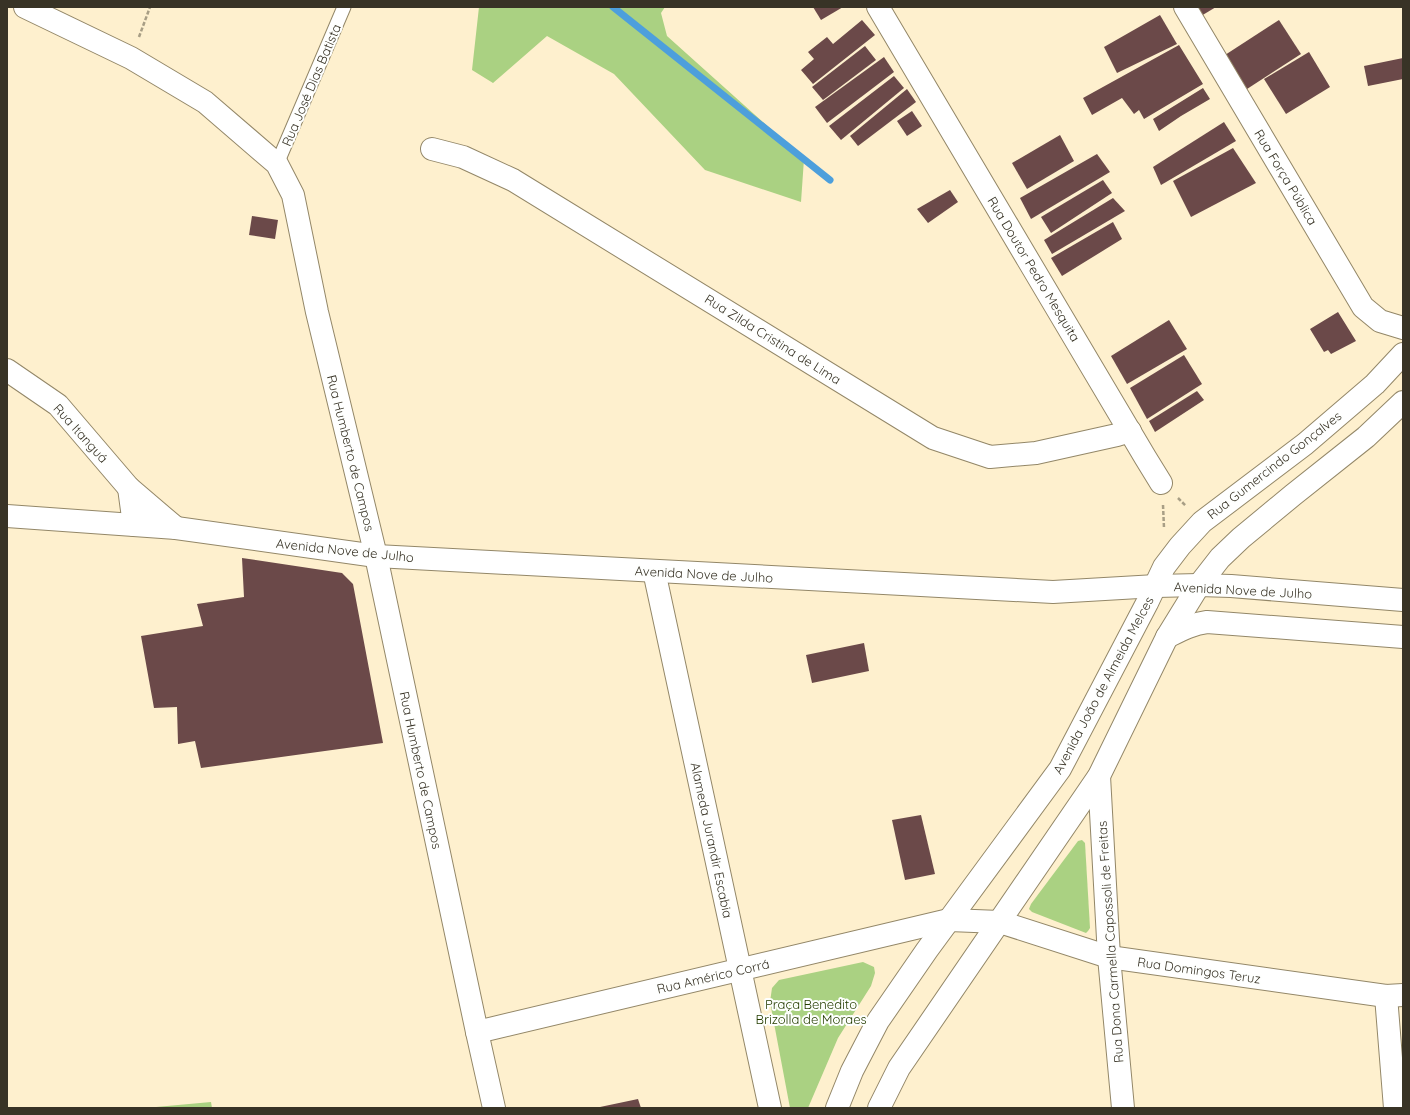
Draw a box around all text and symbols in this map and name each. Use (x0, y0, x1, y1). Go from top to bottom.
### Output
street label: Rua José Dias Batista (278, 21, 344, 149)
street label: Rua Força Pública (1251, 126, 1321, 228)
street label: Rua Doutor Pedro Mesquita (984, 194, 1084, 344)
street label: Rua Zilda Cristina de Lima (702, 291, 844, 387)
street label: Rua Humberto de Campos (324, 373, 378, 533)
street label: Rua Itanguá (50, 400, 112, 466)
street label: Rua Gumercindo Gonçalves (1204, 408, 1344, 522)
street label: Avenida Nove de Julho (275, 535, 415, 565)
street label: Avenida Nove de Julho (634, 562, 774, 586)
street label: Avenida Nove de Julho (1173, 578, 1313, 602)
street label: Avenida João de Almeida Melces (1049, 593, 1157, 777)
street label: Rua Humberto de Campos (396, 690, 446, 850)
street label: Alameda Jurandir Escabia (688, 761, 736, 919)
street label: Rua Dona Carmella Capossoli de Freitas (1094, 821, 1126, 1063)
street label: Rua Domingos Teruz (1136, 953, 1262, 987)
street label: Rua Américo Corrá (655, 955, 771, 997)
park label: Praça Benedito Brizolla de Moraes (755, 996, 867, 1027)

